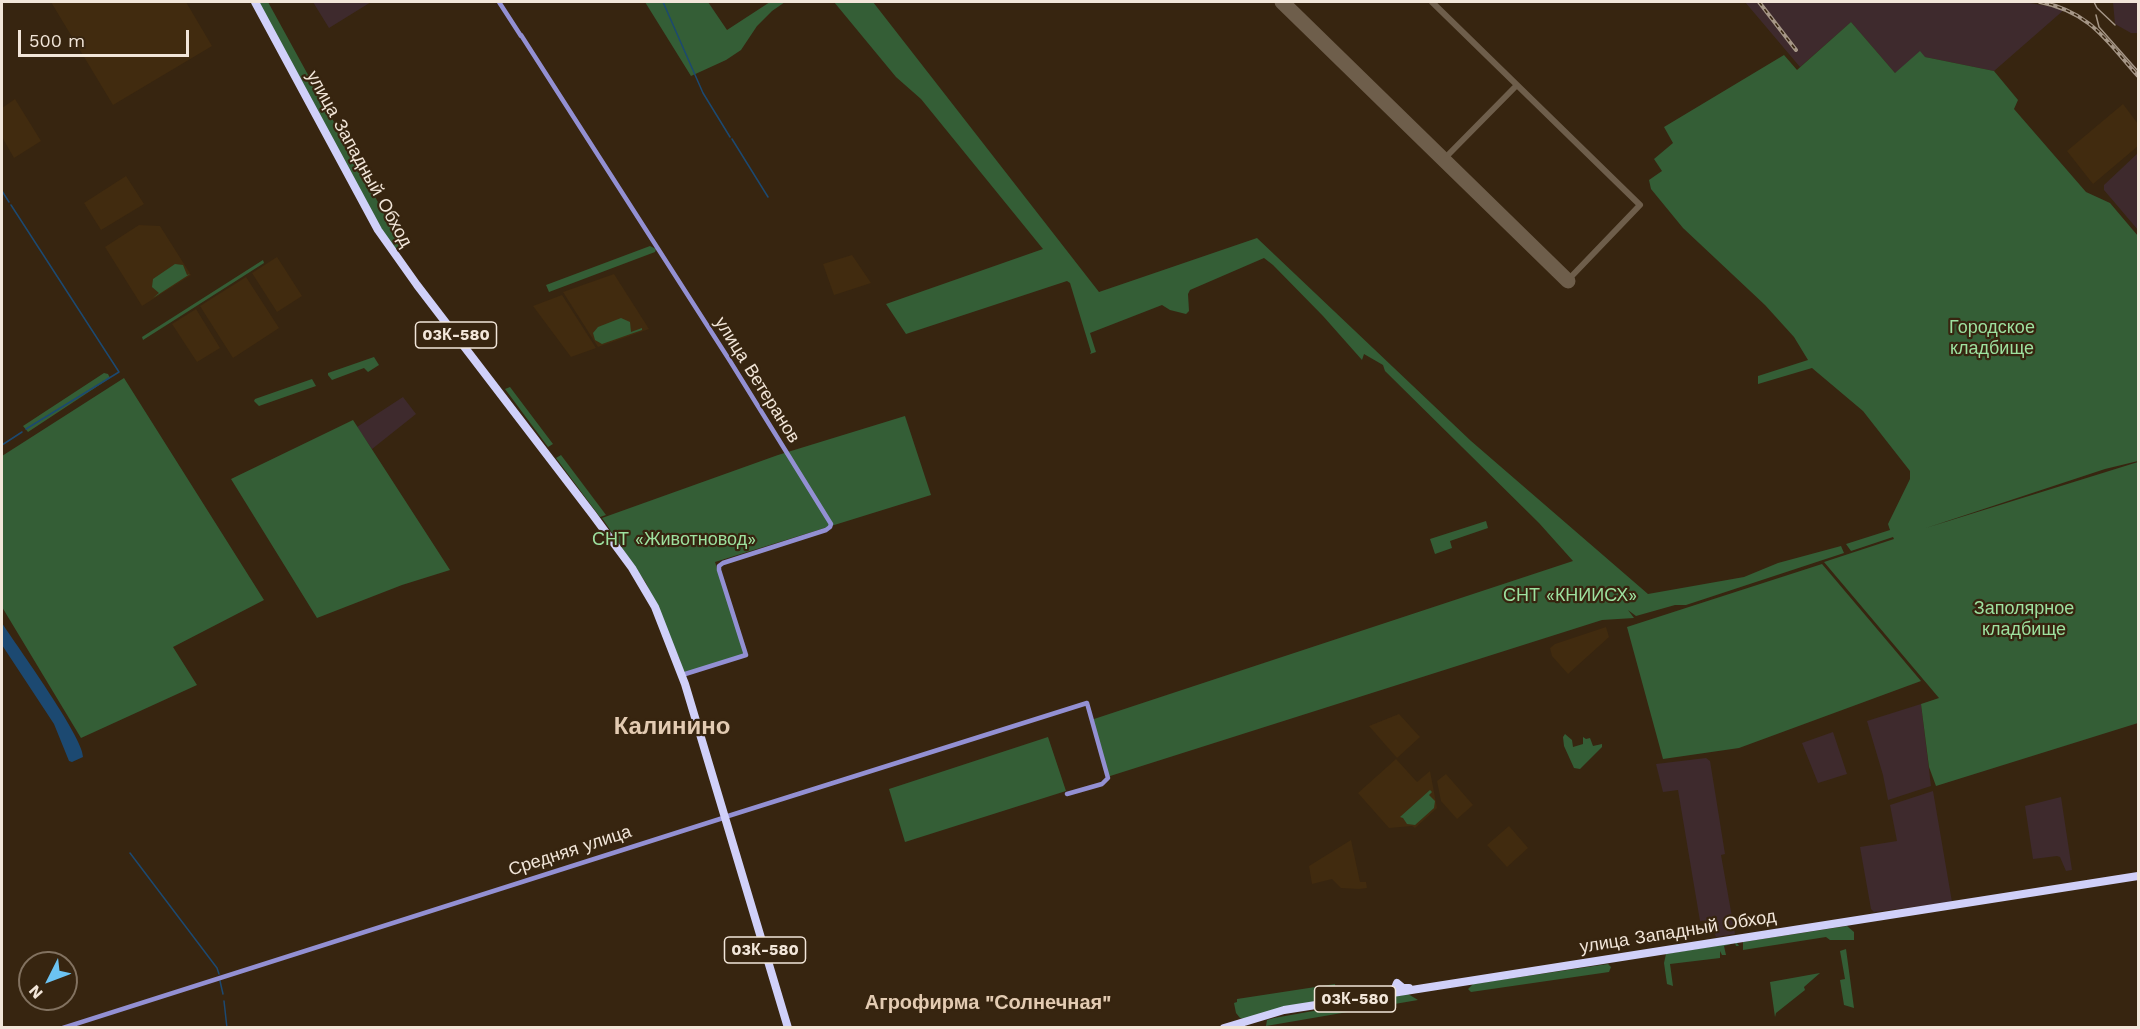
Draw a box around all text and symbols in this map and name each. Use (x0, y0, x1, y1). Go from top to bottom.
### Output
scale bar (21, 18, 192, 56)
text: 500 m (29, 30, 85, 51)
street label: улица Западный Обход (301, 67, 417, 251)
street label: улица Ветеранов (710, 313, 804, 447)
park label: Городское кладбище (1949, 317, 2035, 360)
road number: 03К-580 (416, 322, 496, 348)
park label: СНТ «Животновод» (592, 529, 756, 551)
park label: СНТ «КНИИСХ» (1503, 585, 1637, 607)
park label: Заполярное кладбище (1974, 598, 2074, 640)
district label: Калинино (614, 713, 730, 741)
street label: Средняя улица (506, 821, 634, 881)
street label: улица Западный Обход (1578, 906, 1778, 958)
road number: 03К-580 (724, 937, 806, 963)
north arrow (18, 951, 78, 1011)
text: N (25, 981, 47, 1003)
road number: 03К-580 (1314, 986, 1396, 1012)
district label: Агрофирма "Солнечная" (865, 991, 1111, 1015)

